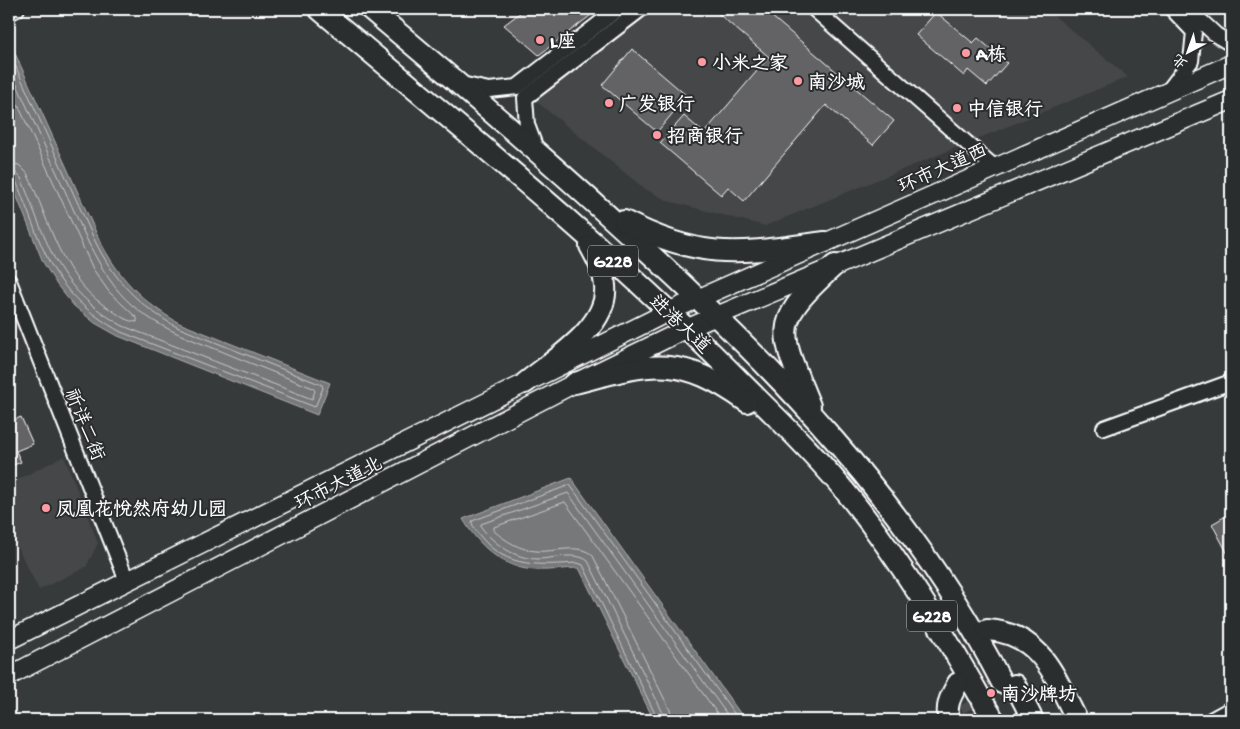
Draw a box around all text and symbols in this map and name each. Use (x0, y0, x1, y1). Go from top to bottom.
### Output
north arrow (1162, 28, 1212, 78)
place label: L座 (550, 31, 576, 55)
marker: L座 (534, 34, 546, 46)
place label: A栋 (975, 44, 1006, 68)
marker: A栋 (960, 47, 972, 59)
text: 北 (1170, 49, 1192, 71)
place label: 小米之家 (712, 53, 788, 77)
marker: 小米之家 (696, 56, 708, 68)
place label: 南沙城 (808, 72, 865, 96)
marker: 南沙城 (792, 75, 804, 87)
place label: 广发银行 (619, 94, 695, 118)
marker: 广发银行 (603, 97, 615, 109)
place label: 中信银行 (967, 99, 1043, 123)
marker: 中信银行 (951, 102, 963, 114)
place label: 招商银行 (667, 126, 743, 150)
marker: 招商银行 (651, 129, 663, 141)
street label: 环市大道西 (895, 139, 992, 200)
road number: G228 (588, 246, 638, 276)
street label: 进港大道 (643, 290, 715, 360)
street label: 祈详二街 (58, 385, 109, 465)
street label: 环市大道北 (292, 452, 387, 517)
place label: 凤凰花悦然府幼儿园 (56, 499, 227, 523)
marker: 凤凰花悦然府幼儿园 (40, 502, 52, 514)
road number: G228 (907, 600, 957, 632)
place label: 南沙牌坊 (1001, 684, 1077, 708)
marker: 南沙牌坊 (985, 687, 997, 699)

